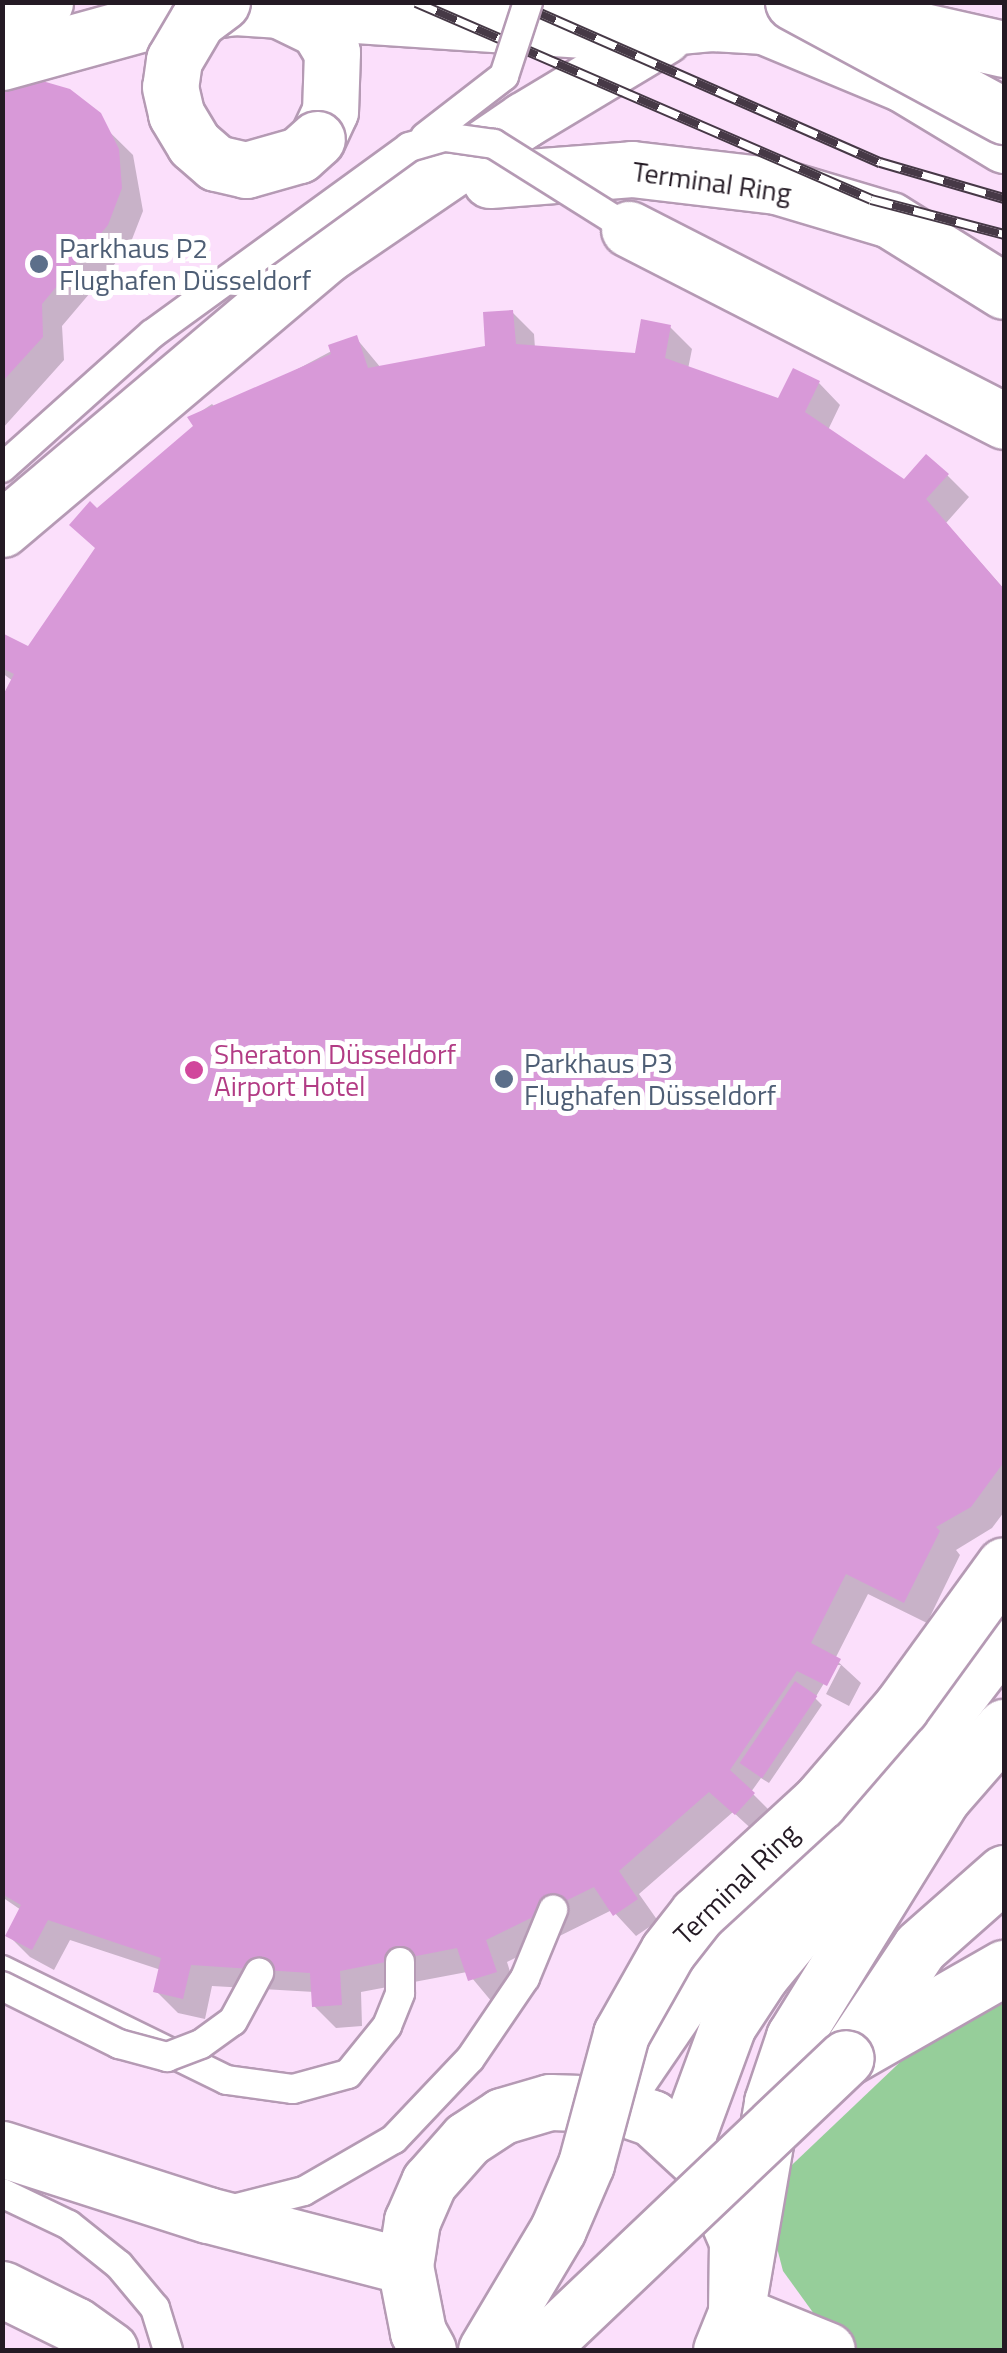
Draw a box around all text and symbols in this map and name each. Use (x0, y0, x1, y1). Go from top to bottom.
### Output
street label: Terminal Ring (630, 154, 794, 210)
place label: Parkhaus P2 Flughafen Düsseldorf (59, 231, 311, 297)
marker: Parkhaus P2 Flughafen Düsseldorf (28, 253, 50, 275)
place label: Sheraton Düsseldorf Airport Hotel (214, 1037, 456, 1103)
place label: Parkhaus P3 Flughafen Düsseldorf (524, 1046, 776, 1112)
marker: Sheraton Düsseldorf Airport Hotel (183, 1059, 205, 1081)
marker: Parkhaus P3 Flughafen Düsseldorf (493, 1068, 515, 1090)
street label: Terminal Ring (667, 1816, 805, 1952)

